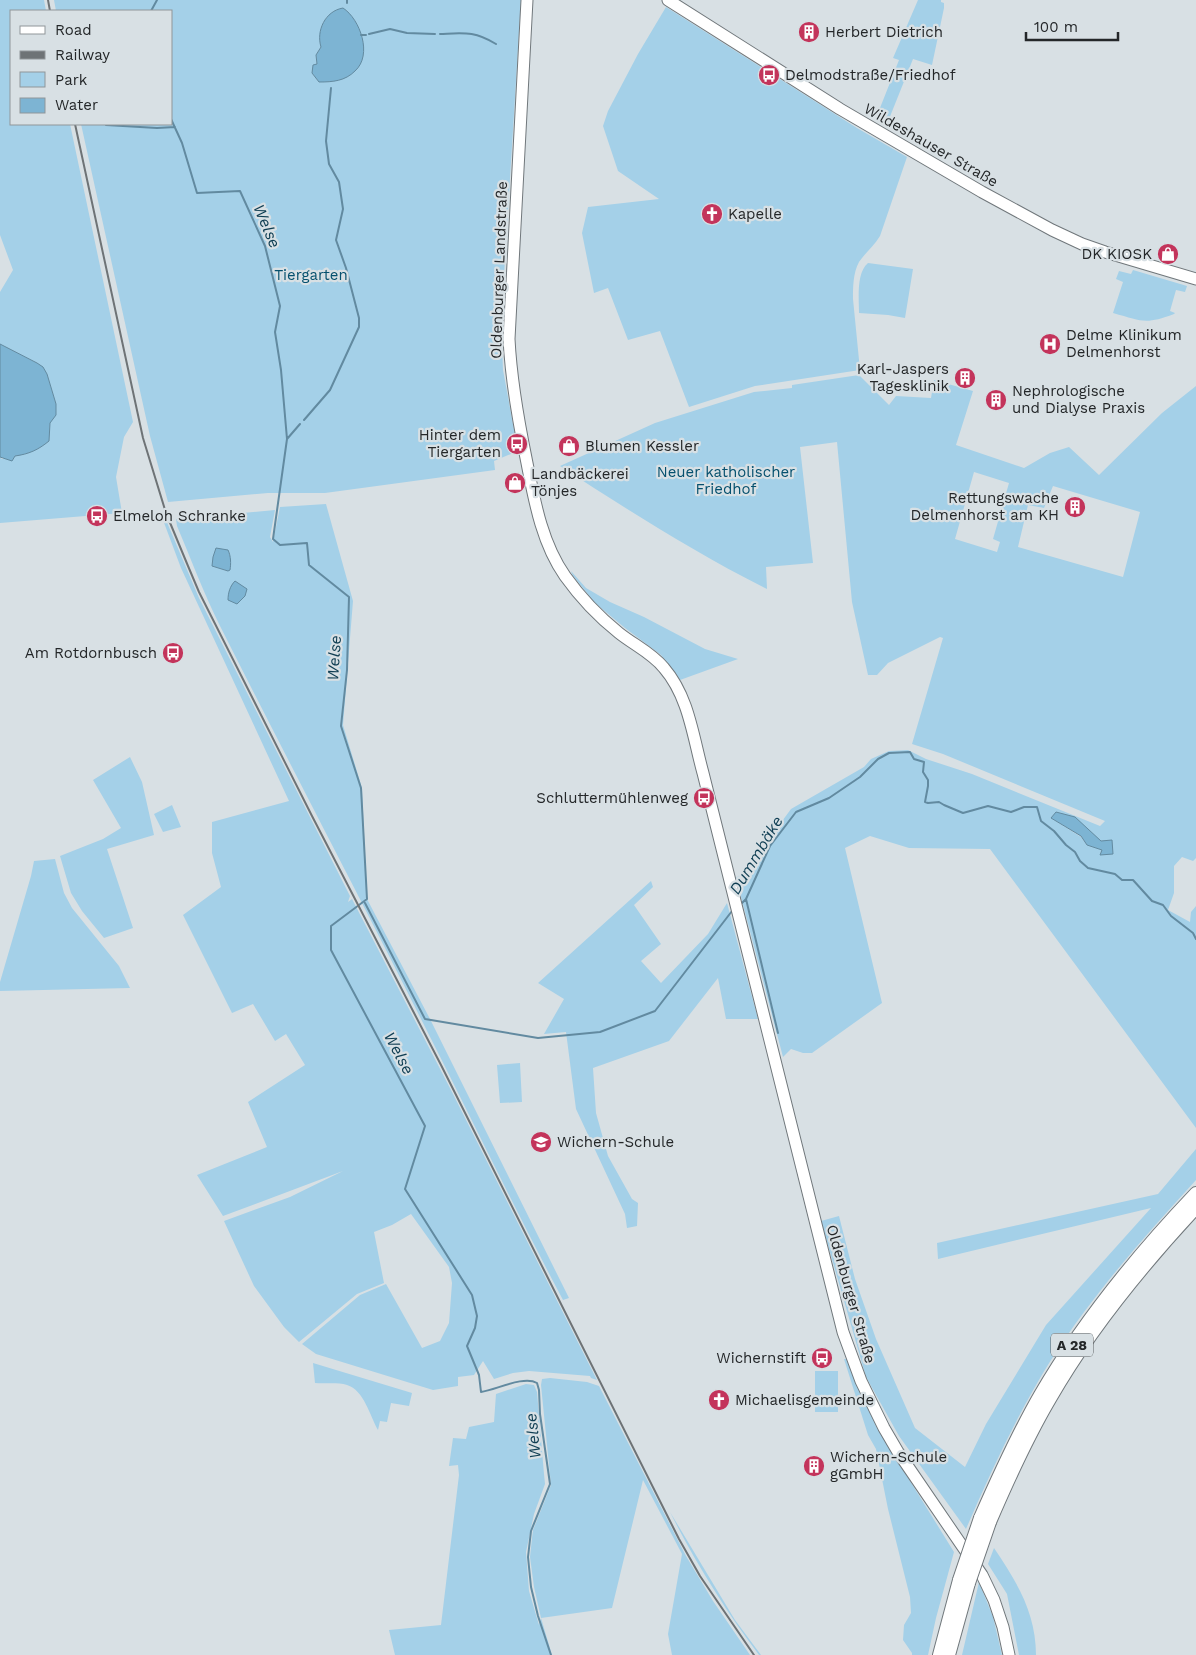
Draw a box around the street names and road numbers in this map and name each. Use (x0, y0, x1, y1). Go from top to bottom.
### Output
street label: Wildeshauser Straße (861, 99, 1001, 191)
street label: Oldenburger Landstraße (487, 181, 511, 359)
street label: Oldenburger Straße (823, 1223, 879, 1365)
road number: A 28 (1051, 1334, 1093, 1356)

